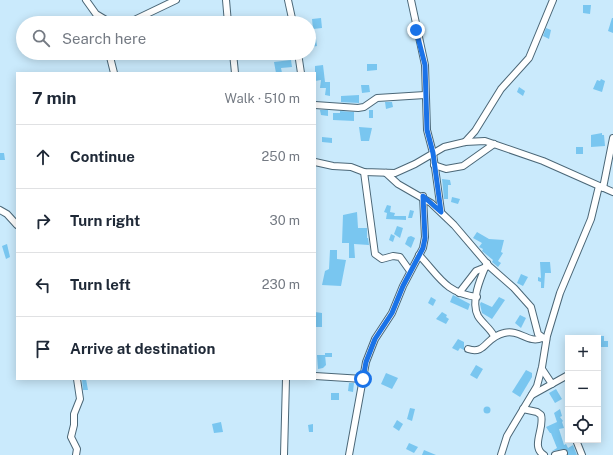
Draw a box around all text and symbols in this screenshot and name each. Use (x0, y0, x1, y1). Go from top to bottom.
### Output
search box (16, 16, 316, 60)
route end (407, 21, 425, 39)
icon: search (30, 27, 52, 49)
text: Search here (62, 30, 146, 47)
text: 7 min (32, 88, 76, 108)
text: Walk · 510 m (225, 91, 300, 106)
icon: ahead (32, 146, 54, 168)
text: Continue (70, 148, 135, 165)
text: 250 m (262, 149, 300, 164)
icon: right (32, 210, 54, 232)
text: Turn right (70, 212, 140, 229)
text: 30 m (270, 213, 300, 228)
icon: left (32, 274, 54, 296)
text: Turn left (70, 276, 131, 293)
text: 230 m (262, 277, 300, 292)
map controls (565, 335, 601, 443)
button: + (565, 335, 601, 371)
icon: arrive (32, 338, 54, 360)
text: Arrive at destination (70, 340, 215, 357)
route start (354, 370, 372, 388)
button: − (565, 371, 601, 407)
button: locate (565, 407, 601, 443)

